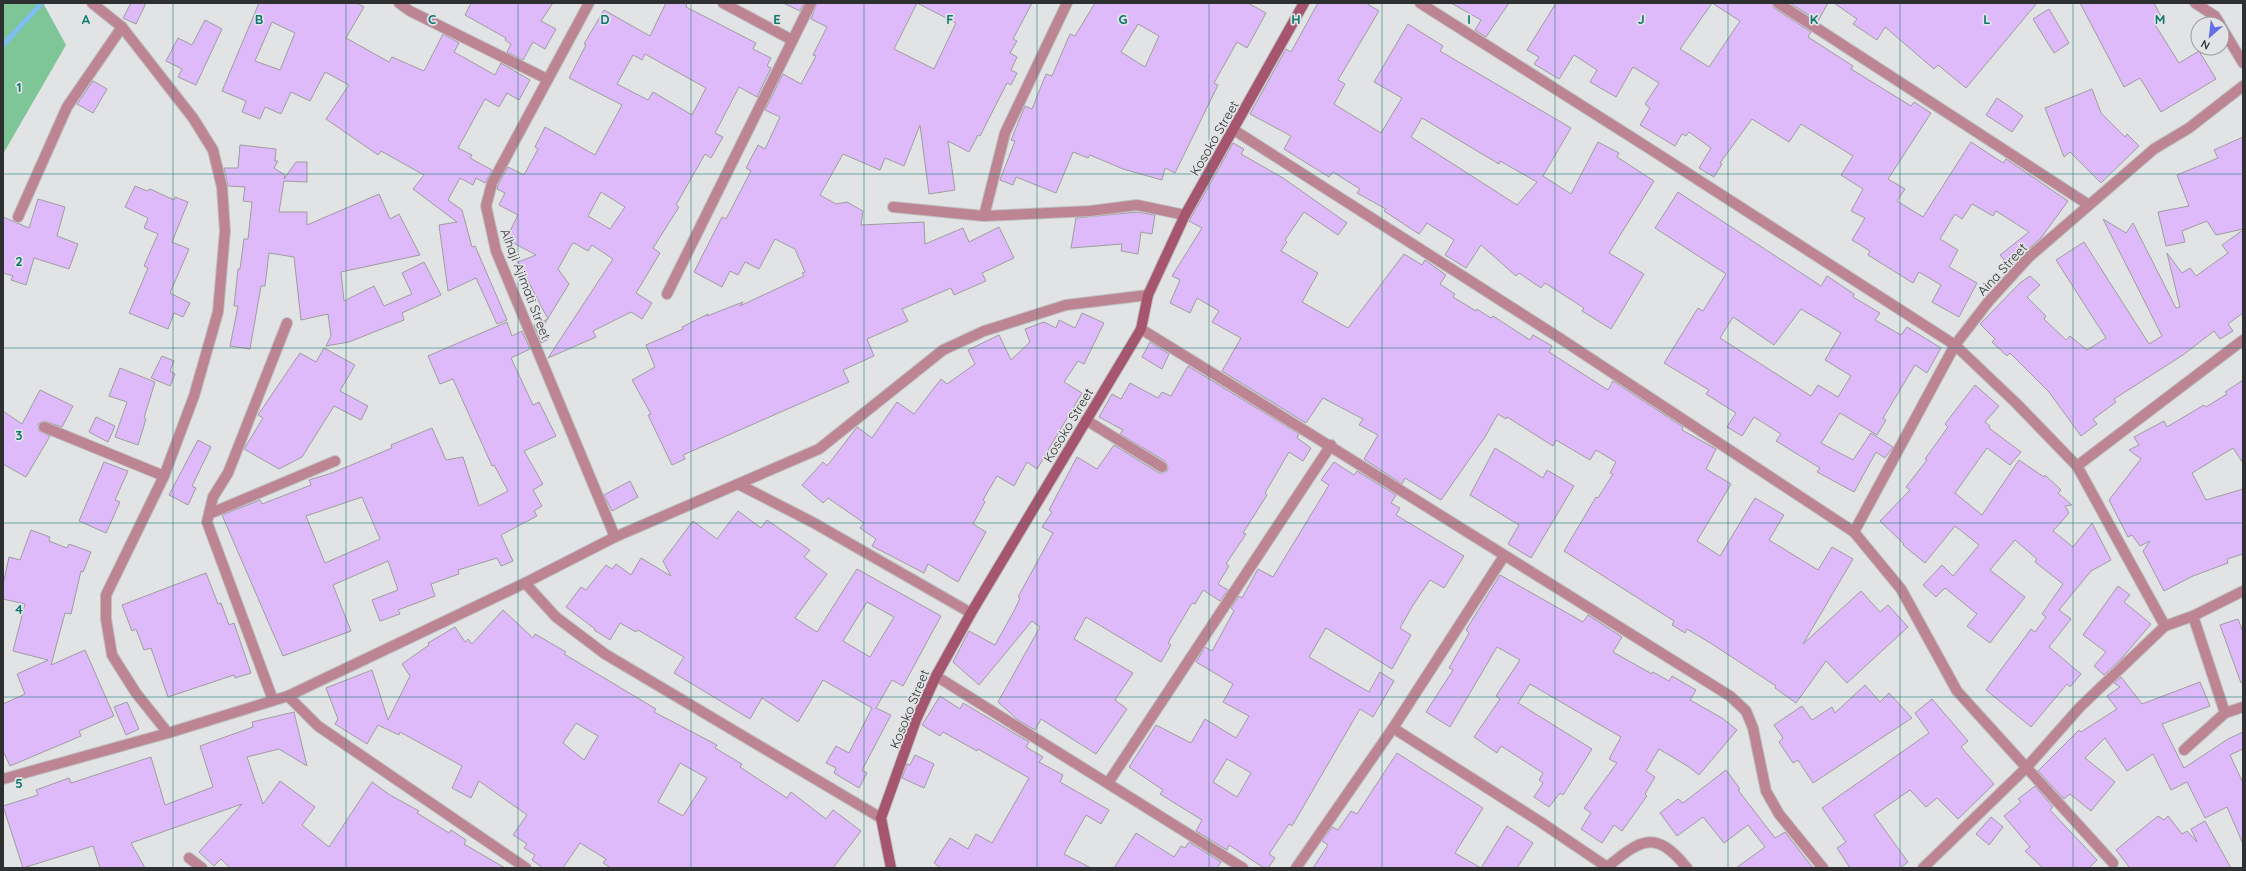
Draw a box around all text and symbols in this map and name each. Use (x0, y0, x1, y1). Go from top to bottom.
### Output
text: A (82, 11, 91, 27)
text: B (255, 11, 263, 27)
text: C (428, 11, 436, 27)
text: D (600, 11, 610, 27)
text: E (773, 11, 781, 27)
text: F (946, 11, 954, 27)
text: G (1118, 11, 1128, 27)
text: H (1291, 11, 1301, 27)
text: I (1467, 11, 1471, 27)
text: J (1637, 11, 1645, 27)
text: K (1810, 11, 1819, 27)
text: L (1983, 11, 1991, 27)
text: M (2155, 11, 2165, 27)
north arrow (2190, 16, 2230, 56)
text: N (2198, 37, 2212, 53)
text: 1 (16, 79, 22, 95)
street label: Kosoko Street (1186, 98, 1242, 178)
street label: Alhaji Ajimati Street (498, 226, 554, 342)
street label: Aina Street (1974, 240, 2030, 298)
text: 2 (15, 253, 23, 269)
street label: Kosoko Street (1040, 385, 1096, 465)
text: 3 (16, 427, 23, 443)
text: 4 (15, 601, 23, 617)
street label: Kosoko Street (886, 667, 932, 751)
text: 5 (15, 775, 23, 791)

